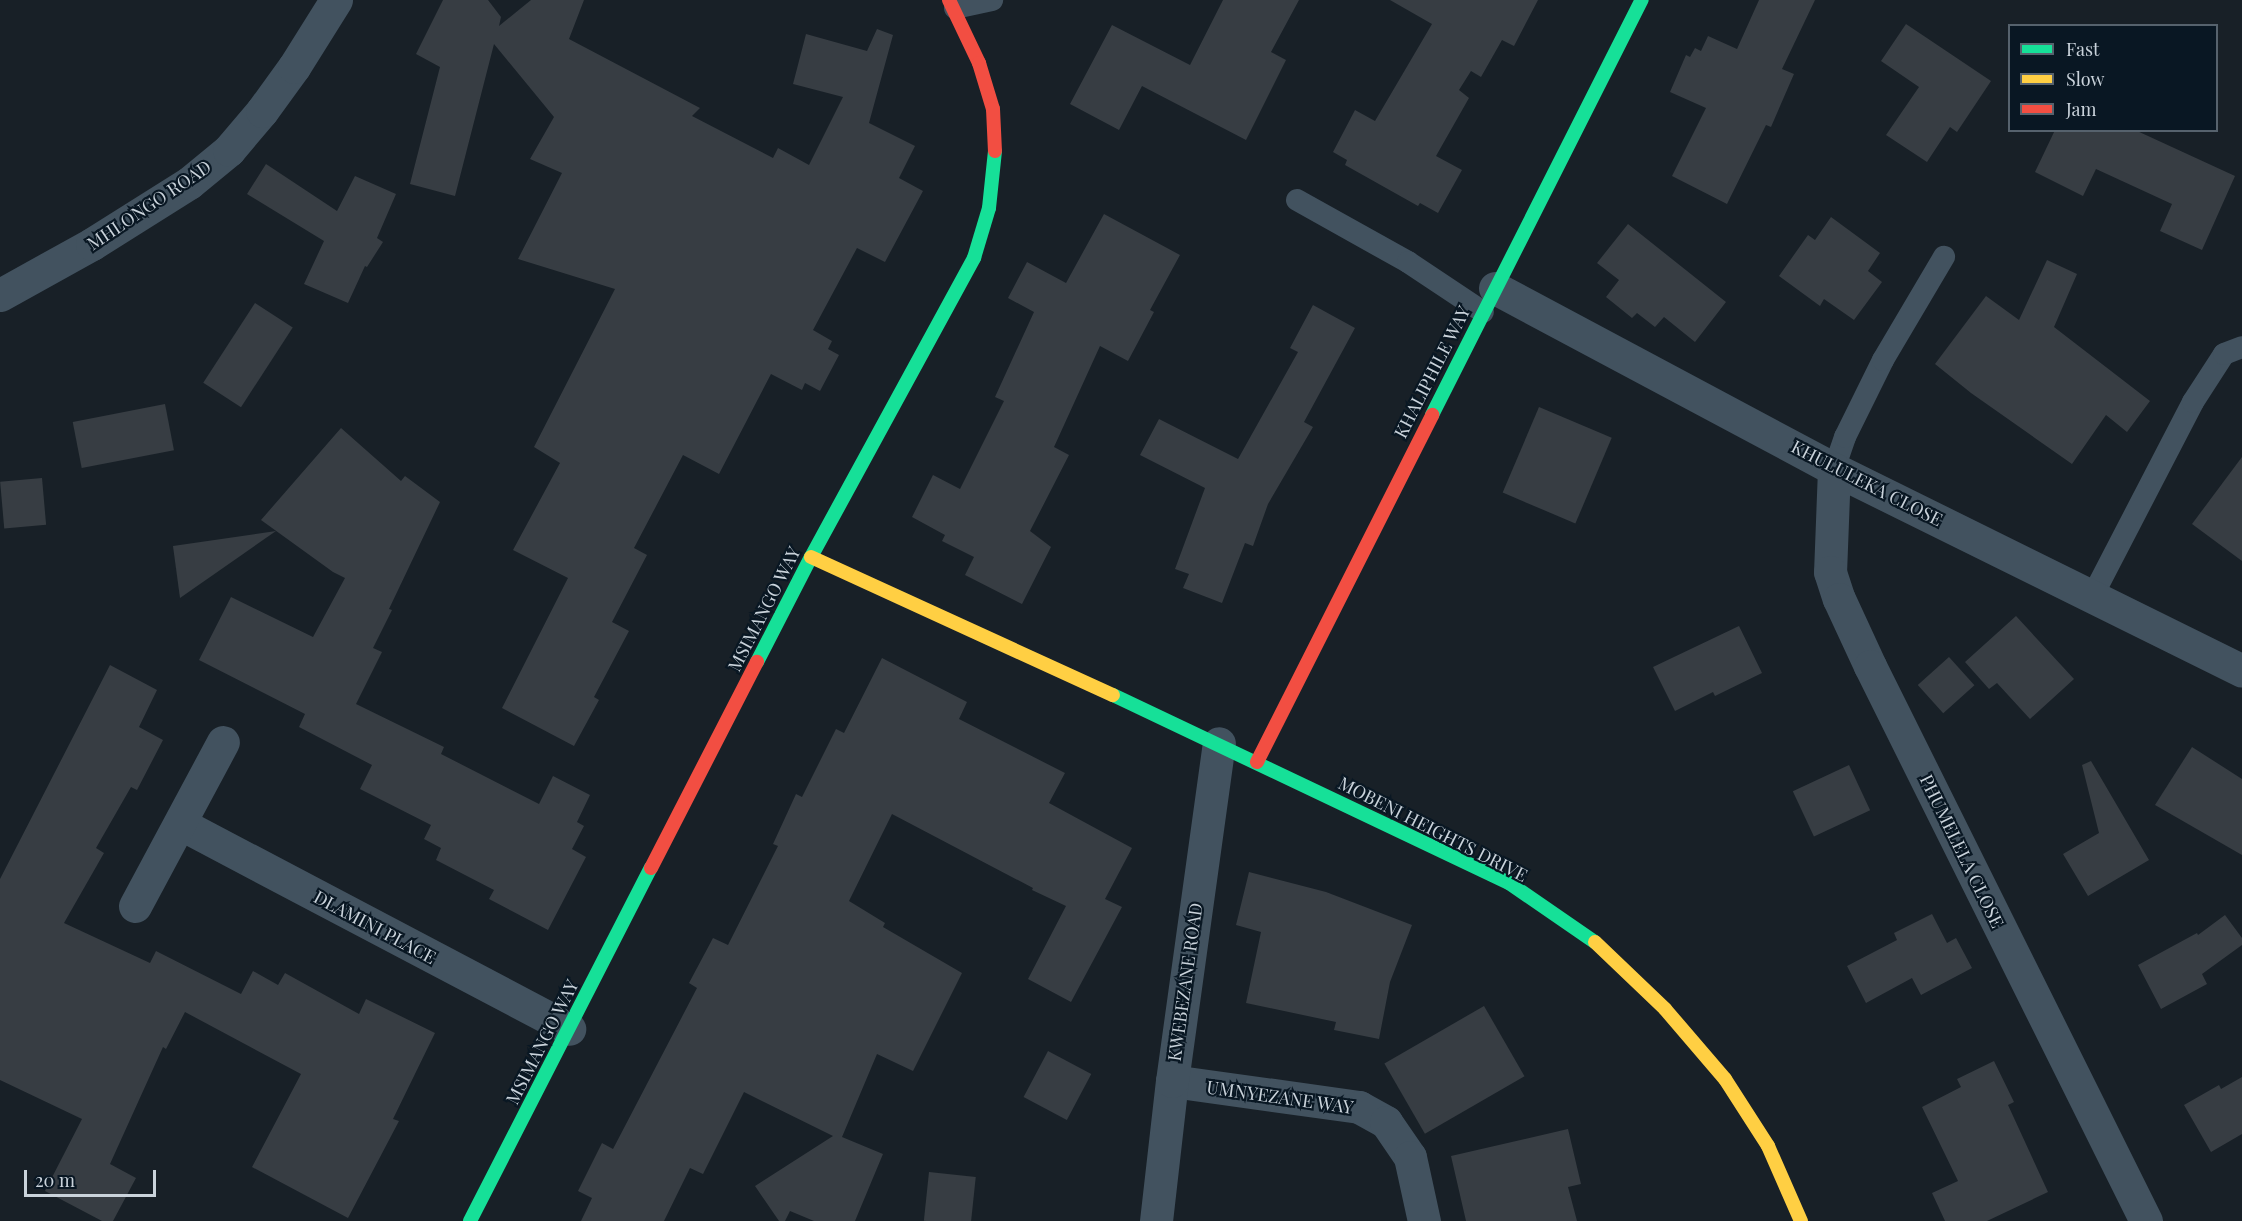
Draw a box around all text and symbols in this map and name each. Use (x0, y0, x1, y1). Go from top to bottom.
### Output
legend (2008, 24, 2218, 132)
text: Fast (2066, 37, 2099, 61)
text: Slow (2066, 67, 2104, 91)
text: Jam (2066, 97, 2096, 121)
street label: MHLONGO ROAD (83, 156, 215, 254)
street label: KHALIPHILE WAY (1389, 302, 1475, 442)
street label: KHULULEKA CLOSE (1788, 436, 1946, 530)
street label: MSIMANGO WAY (723, 543, 805, 675)
street label: PHUMELELA CLOSE (1915, 771, 2009, 931)
street label: MOBENI HEIGHTS DRIVE (1335, 772, 1531, 886)
street label: DLAMINI PLACE (310, 886, 440, 968)
street label: KWEBEZANE ROAD (1163, 901, 1207, 1063)
street label: MSIMANGO WAY (501, 976, 583, 1108)
street label: UMNYEZANE WAY (1205, 1076, 1355, 1118)
scale bar (27, 1158, 159, 1196)
text: 20 m (35, 1168, 75, 1192)

